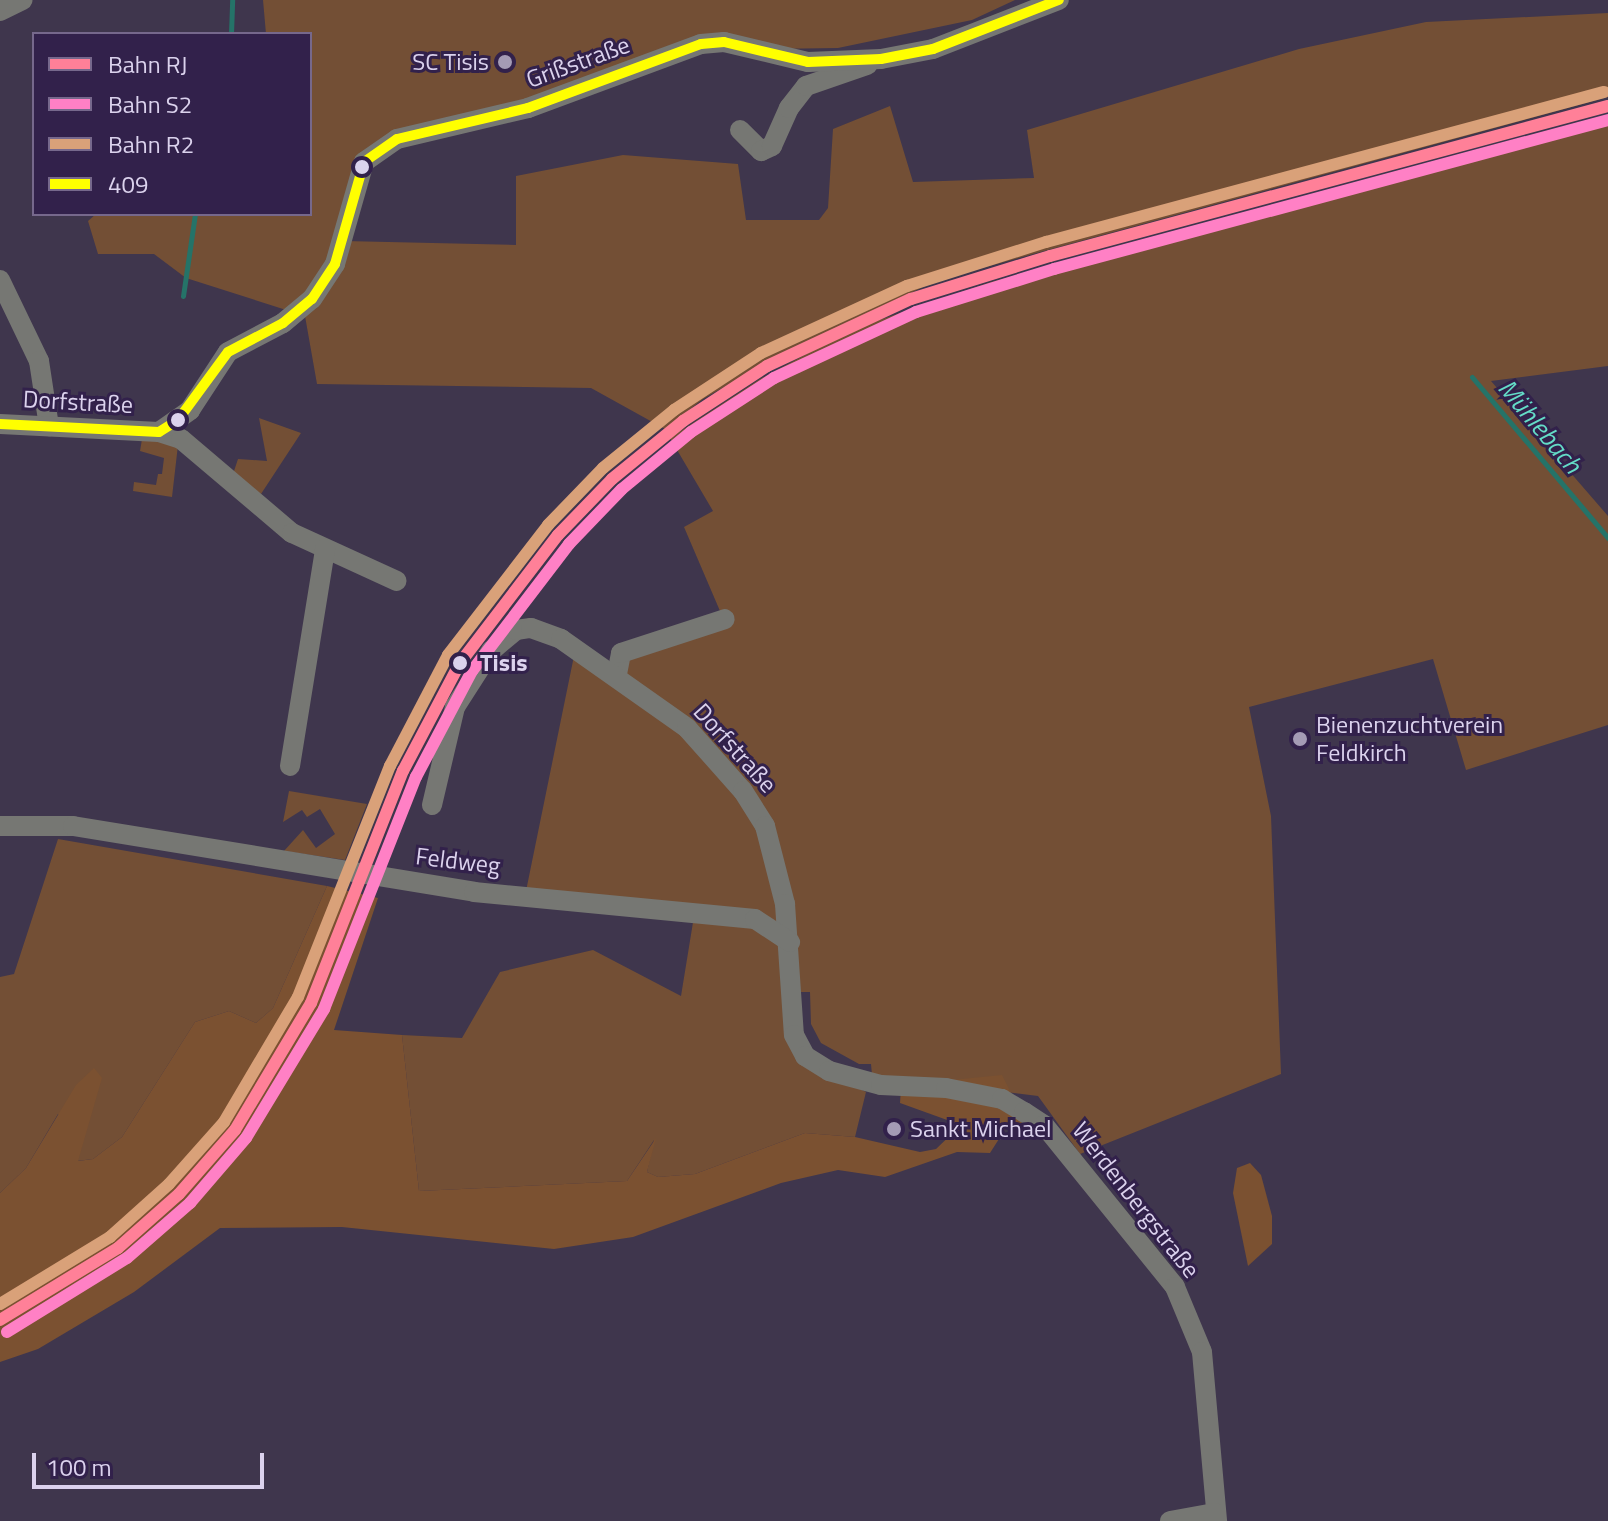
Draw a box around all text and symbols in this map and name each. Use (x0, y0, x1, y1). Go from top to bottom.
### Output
street label: Grißstraße (522, 30, 634, 94)
legend (32, 32, 312, 216)
text: Bahn RJ (108, 46, 187, 82)
place label: SC Tisis (412, 48, 489, 76)
marker: SC Tisis (496, 53, 514, 71)
text: Bahn S2 (108, 86, 192, 122)
text: Bahn R2 (108, 126, 194, 162)
unlabelled marker (354, 159, 370, 175)
text: 409 (108, 166, 148, 202)
water label: Mühlebach (1492, 373, 1588, 479)
street label: Dorfstraße (22, 385, 134, 419)
unlabelled marker (170, 412, 186, 428)
place label: Tisis (480, 649, 528, 677)
marker: Tisis (447, 650, 473, 676)
street label: Dorfstraße (687, 697, 783, 799)
place label: Bienenzuchtverein Feldkirch (1316, 711, 1503, 767)
marker: Bienenzuchtverein Feldkirch (1291, 730, 1309, 748)
street label: Feldweg (414, 842, 502, 880)
place label: Sankt Michael (910, 1115, 1052, 1143)
street label: Werdenbergstraße (1066, 1116, 1206, 1284)
marker: Sankt Michael (885, 1120, 903, 1138)
scale bar (36, 1437, 268, 1487)
text: 100 m (46, 1449, 112, 1485)

